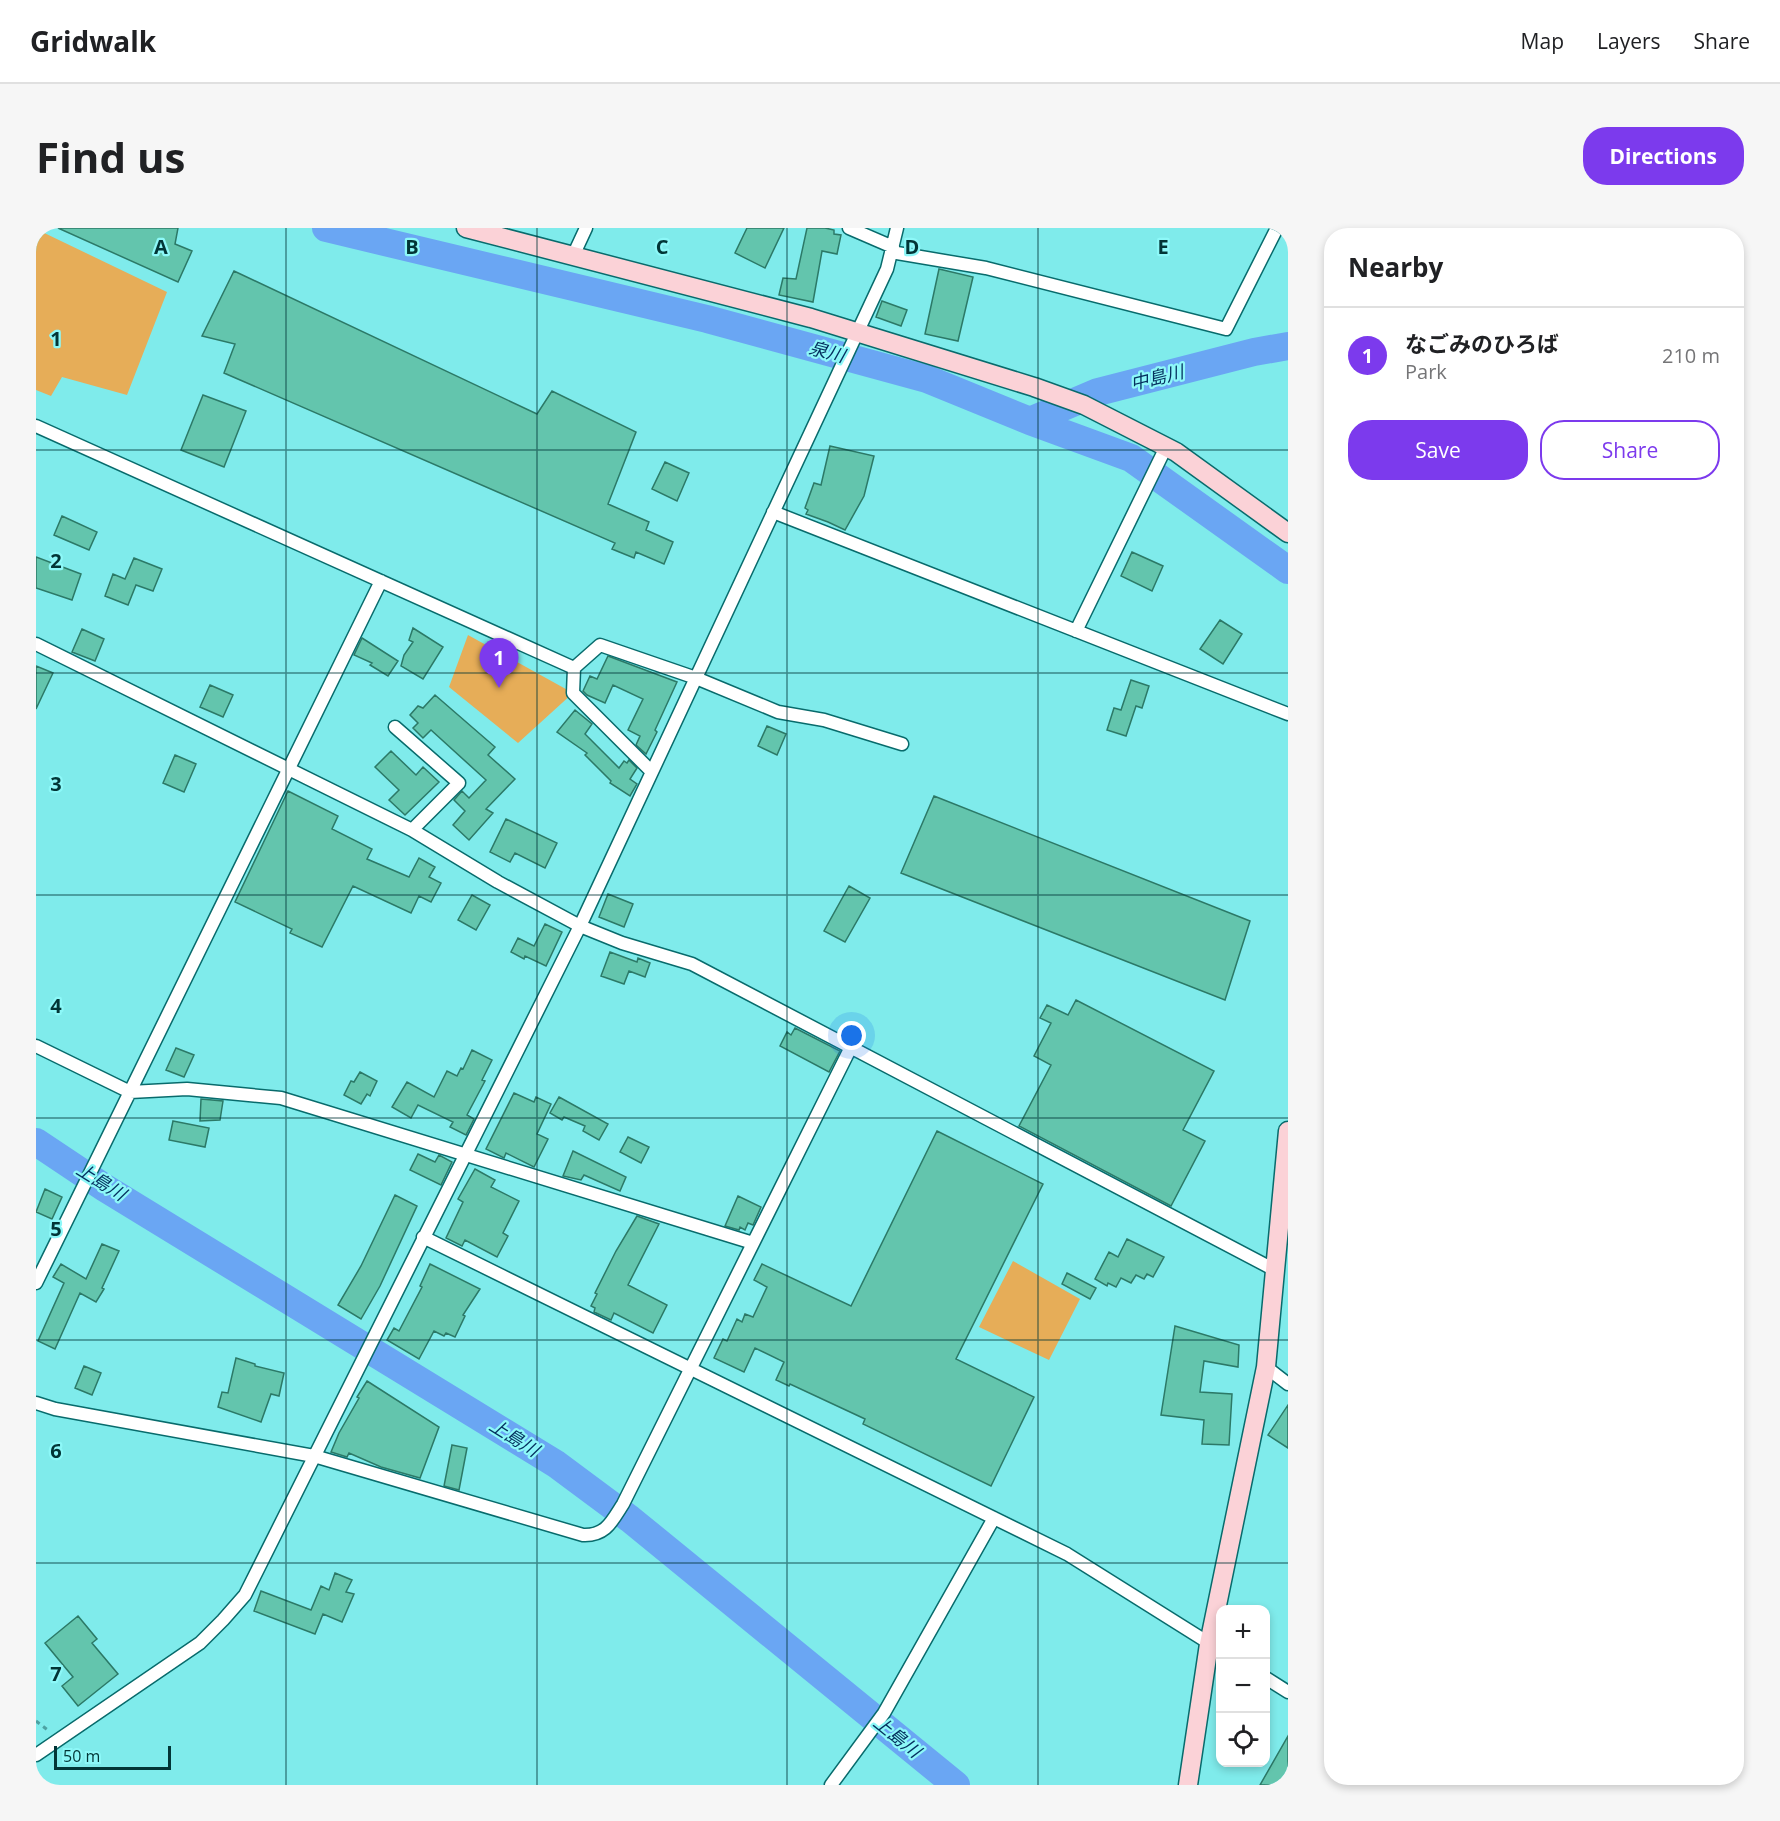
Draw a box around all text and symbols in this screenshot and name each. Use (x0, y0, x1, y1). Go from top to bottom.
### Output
text: Gridwalk (30, 22, 156, 60)
text: Map (1521, 27, 1564, 55)
text: Layers (1597, 27, 1661, 55)
text: Share (1694, 27, 1750, 55)
button: Directions (1583, 127, 1744, 185)
text: Find us (36, 128, 185, 185)
text: A (154, 233, 168, 260)
text: B (405, 233, 419, 260)
text: C (656, 233, 669, 260)
text: D (905, 233, 919, 260)
text: E (1157, 233, 1169, 260)
text: Nearby (1348, 249, 1443, 285)
text: 1 (50, 325, 62, 352)
text: なごみのひろば (1405, 328, 1559, 358)
water label: 泉川 (807, 335, 850, 368)
text: 1 (1362, 342, 1373, 369)
text: 210 m (1662, 342, 1720, 369)
water label: 中島川 (1128, 358, 1188, 395)
text: Park (1405, 358, 1447, 385)
button: Save (1348, 420, 1528, 480)
button: Share (1540, 420, 1720, 480)
text: 2 (50, 547, 62, 574)
pin: 1 (480, 638, 518, 688)
text: 3 (50, 770, 62, 797)
text: 4 (50, 992, 62, 1019)
your location (837, 1021, 866, 1050)
water label: 上島川 (72, 1157, 132, 1207)
text: 5 (50, 1215, 62, 1242)
water label: 上島川 (485, 1413, 545, 1463)
text: 6 (50, 1437, 62, 1464)
map controls (1216, 1605, 1270, 1767)
button: + (1216, 1605, 1270, 1659)
button: − (1216, 1659, 1270, 1713)
text: 7 (50, 1660, 62, 1687)
water label: 上島川 (869, 1710, 928, 1764)
button: locate (1216, 1713, 1270, 1767)
scale bar (54, 1743, 171, 1770)
text: 50 m (63, 1745, 100, 1767)

